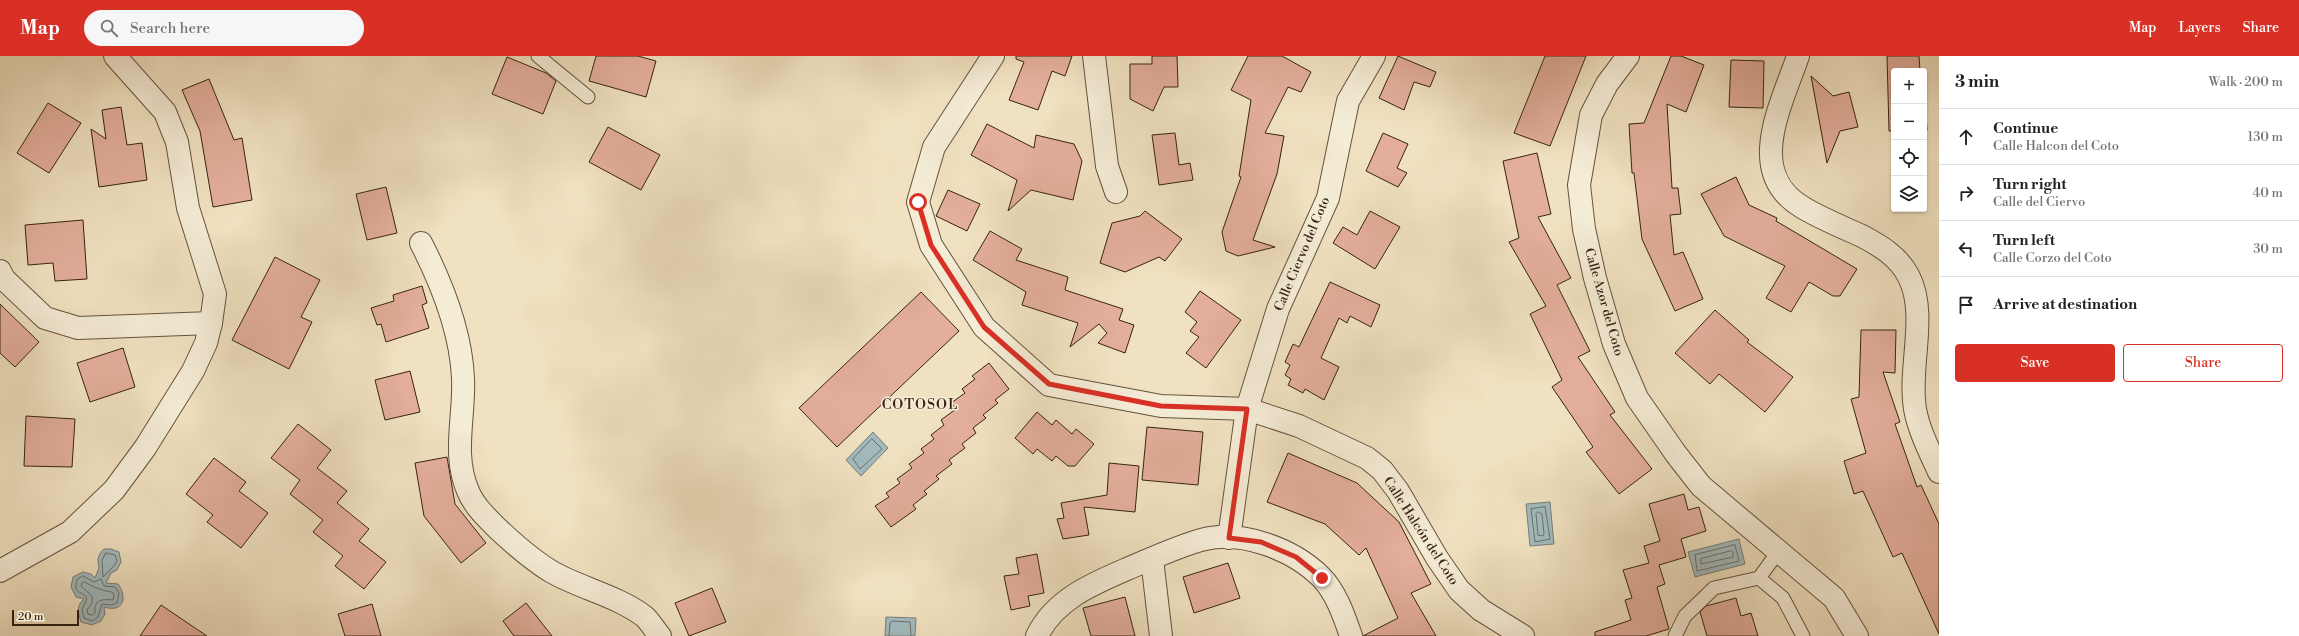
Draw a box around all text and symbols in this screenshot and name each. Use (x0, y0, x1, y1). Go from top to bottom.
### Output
search box (84, 10, 364, 46)
text: Map (20, 16, 60, 40)
icon: search (98, 17, 120, 39)
text: Search here (130, 19, 210, 38)
text: Map (2129, 19, 2156, 37)
text: Layers (2178, 19, 2221, 37)
text: Share (2243, 19, 2279, 37)
map controls (1891, 68, 1927, 212)
button: + (1891, 68, 1927, 104)
text: 3 min (1955, 71, 1999, 93)
text: Walk · 200 m (2209, 74, 2283, 90)
button: − (1891, 104, 1927, 140)
text: Continue (1993, 119, 2058, 138)
icon: ahead (1955, 126, 1977, 148)
text: 130 m (2248, 129, 2283, 145)
text: Calle Halcon del Coto (1993, 138, 2119, 154)
button: locate (1891, 140, 1927, 176)
text: Turn right (1993, 175, 2067, 194)
button: layers (1891, 176, 1927, 212)
icon: right (1955, 182, 1977, 204)
text: 40 m (2253, 185, 2283, 201)
route start (909, 193, 927, 211)
street label: Calle Ciervo del Coto (1271, 194, 1333, 314)
text: Calle del Ciervo (1993, 194, 2085, 210)
text: Turn left (1993, 231, 2055, 250)
icon: left (1955, 238, 1977, 260)
text: 30 m (2253, 241, 2283, 257)
street label: Calle Azor del Coto (1581, 246, 1627, 358)
text: Calle Corzo del Coto (1993, 250, 2112, 266)
icon: arrive (1955, 294, 1977, 316)
text: Arrive at destination (1993, 295, 2137, 314)
button: Save (1955, 344, 2115, 382)
button: Share (2123, 344, 2283, 382)
district label: COTOSOL (882, 396, 958, 414)
street label: Calle Halcón del Coto (1380, 474, 1462, 588)
route end (1313, 569, 1331, 587)
scale bar (12, 608, 79, 627)
text: 20 m (18, 610, 43, 624)

